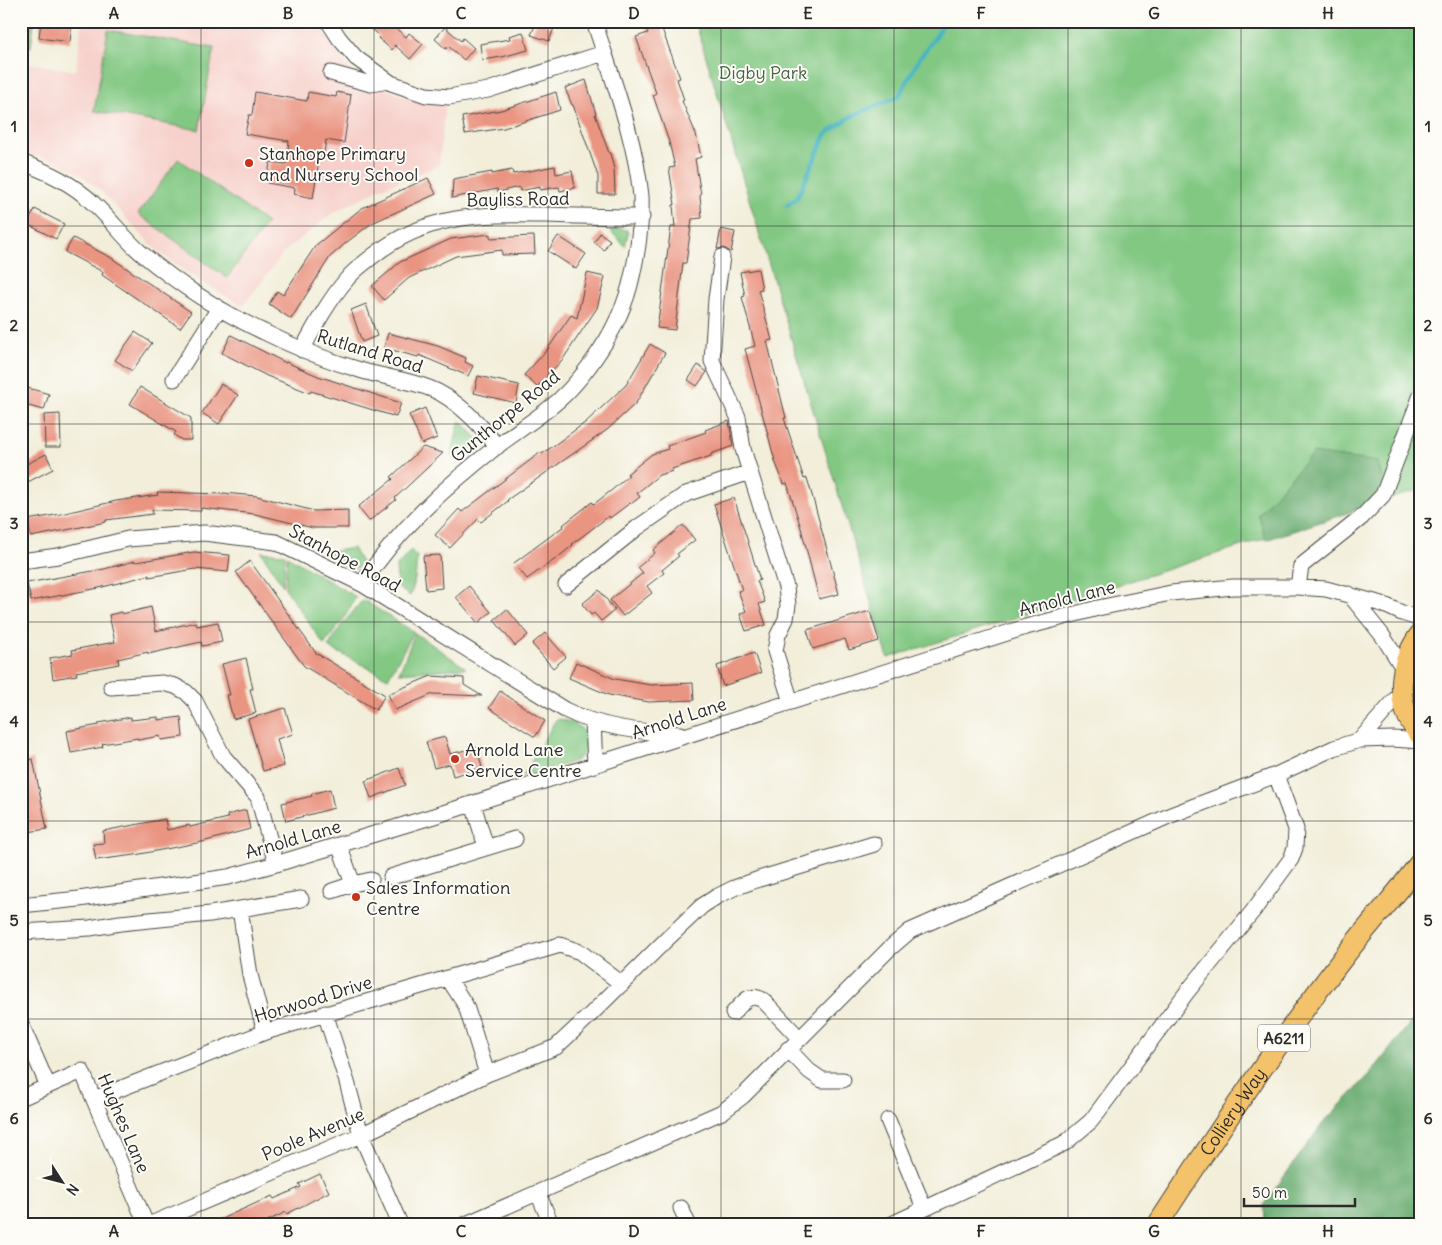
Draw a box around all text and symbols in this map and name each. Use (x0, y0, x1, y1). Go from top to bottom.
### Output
text: A (109, 3, 119, 23)
text: B (283, 3, 294, 23)
text: C (456, 3, 467, 23)
text: D (628, 3, 640, 23)
text: E (803, 3, 813, 23)
text: F (976, 3, 986, 23)
text: G (1148, 3, 1160, 23)
text: H (1322, 3, 1334, 23)
park label: Digby Park (719, 61, 807, 84)
text: 1 (11, 116, 17, 136)
text: 1 (1425, 116, 1431, 136)
place label: Stanhope Primary and Nursery School (259, 142, 418, 186)
marker: Stanhope Primary and Nursery School (243, 157, 255, 169)
street label: Bayliss Road (466, 187, 570, 211)
text: 2 (10, 315, 19, 335)
text: 2 (1424, 315, 1433, 335)
street label: Rutland Road (314, 324, 426, 378)
street label: Gunthorpe Road (446, 365, 565, 467)
text: 3 (9, 513, 19, 533)
text: 3 (1423, 513, 1433, 533)
street label: Stanhope Road (285, 519, 405, 597)
street label: Arnold Lane (1016, 575, 1118, 621)
street label: Arnold Lane (629, 692, 729, 744)
text: 4 (9, 711, 19, 731)
text: 4 (1423, 711, 1433, 731)
place label: Arnold Lane Service Centre (465, 738, 582, 782)
marker: Arnold Lane Service Centre (449, 753, 461, 765)
street label: Arnold Lane (243, 814, 343, 864)
place label: Sales Information Centre (366, 876, 510, 920)
marker: Sales Information Centre (350, 891, 362, 903)
text: 5 (9, 910, 19, 930)
text: 5 (1423, 910, 1433, 930)
street label: Horwood Drive (251, 970, 375, 1028)
road number: A6211 (1258, 1024, 1310, 1052)
street label: Colliery Way (1194, 1063, 1271, 1160)
street label: Hughes Lane (93, 1070, 155, 1176)
street label: Poole Avenue (258, 1102, 368, 1166)
text: 6 (9, 1108, 19, 1128)
text: 6 (1423, 1108, 1433, 1128)
north arrow (38, 1158, 88, 1208)
scale bar (1244, 1175, 1356, 1207)
text: N (62, 1180, 83, 1199)
text: 50 m (1252, 1183, 1287, 1202)
text: A (109, 1221, 119, 1241)
text: B (283, 1221, 294, 1241)
text: C (456, 1221, 467, 1241)
text: D (628, 1221, 640, 1241)
text: E (803, 1221, 813, 1241)
text: F (976, 1221, 986, 1241)
text: G (1148, 1221, 1160, 1241)
text: H (1322, 1221, 1334, 1241)

